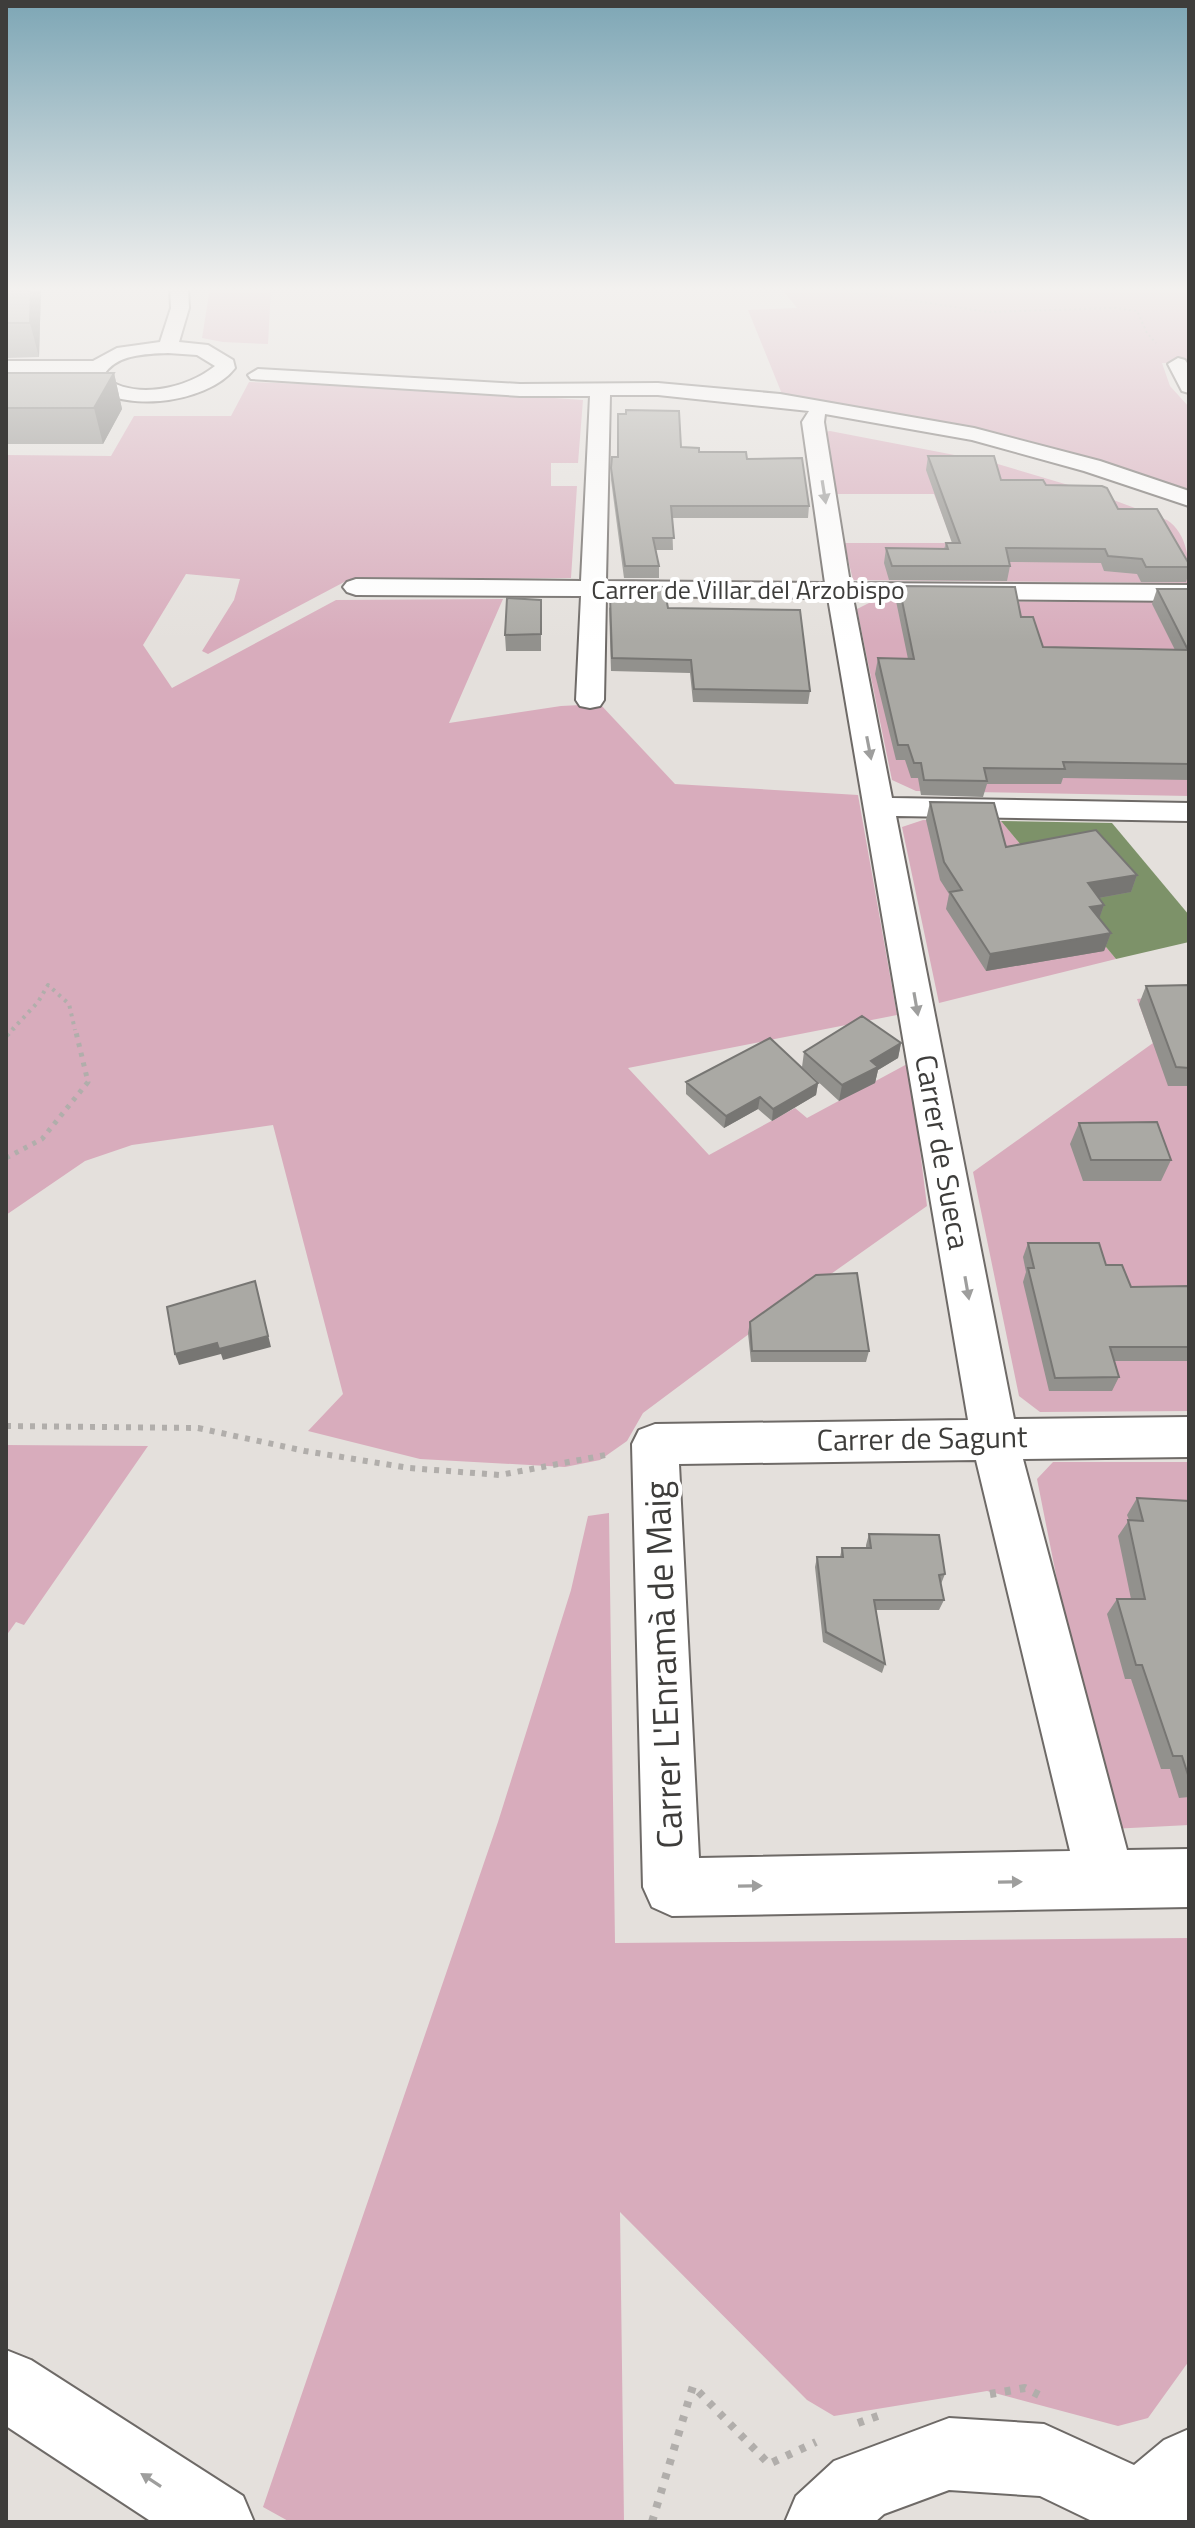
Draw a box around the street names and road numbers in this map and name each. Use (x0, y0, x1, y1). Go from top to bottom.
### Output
street label: Carrer de Villar del Arzobispo (591, 570, 905, 609)
street label: Carrer de Sueca (903, 1051, 983, 1253)
street label: Carrer de Sagunt (816, 1413, 1028, 1463)
street label: Carrer L'Enramà de Maig (629, 1480, 696, 1850)

